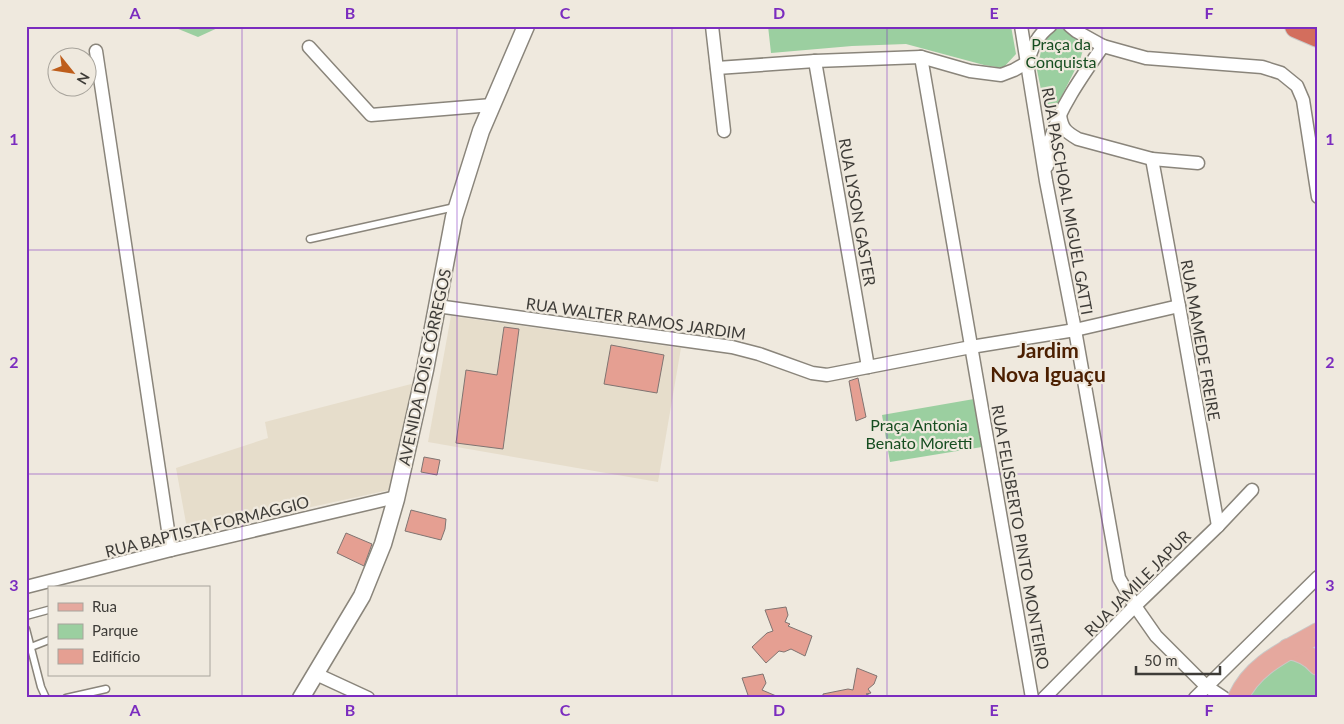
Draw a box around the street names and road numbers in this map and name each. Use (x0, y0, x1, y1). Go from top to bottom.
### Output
street label: RUA PASCHOAL MIGUEL GATTI (1039, 86, 1097, 316)
street label: RUA LYSON GASTER (836, 137, 880, 287)
street label: RUA MAMEDE FREIRE (1177, 258, 1225, 422)
street label: AVENIDA DOIS CÓRREGOS (394, 267, 454, 467)
street label: RUA WALTER RAMOS JARDIM (525, 293, 747, 343)
street label: RUA FELISBERTO PINTO MONTEIRO (988, 403, 1054, 671)
street label: RUA BAPTISTA FORMAGGIO (103, 491, 311, 561)
street label: RUA JAMILE JAPUR (1080, 526, 1194, 640)

